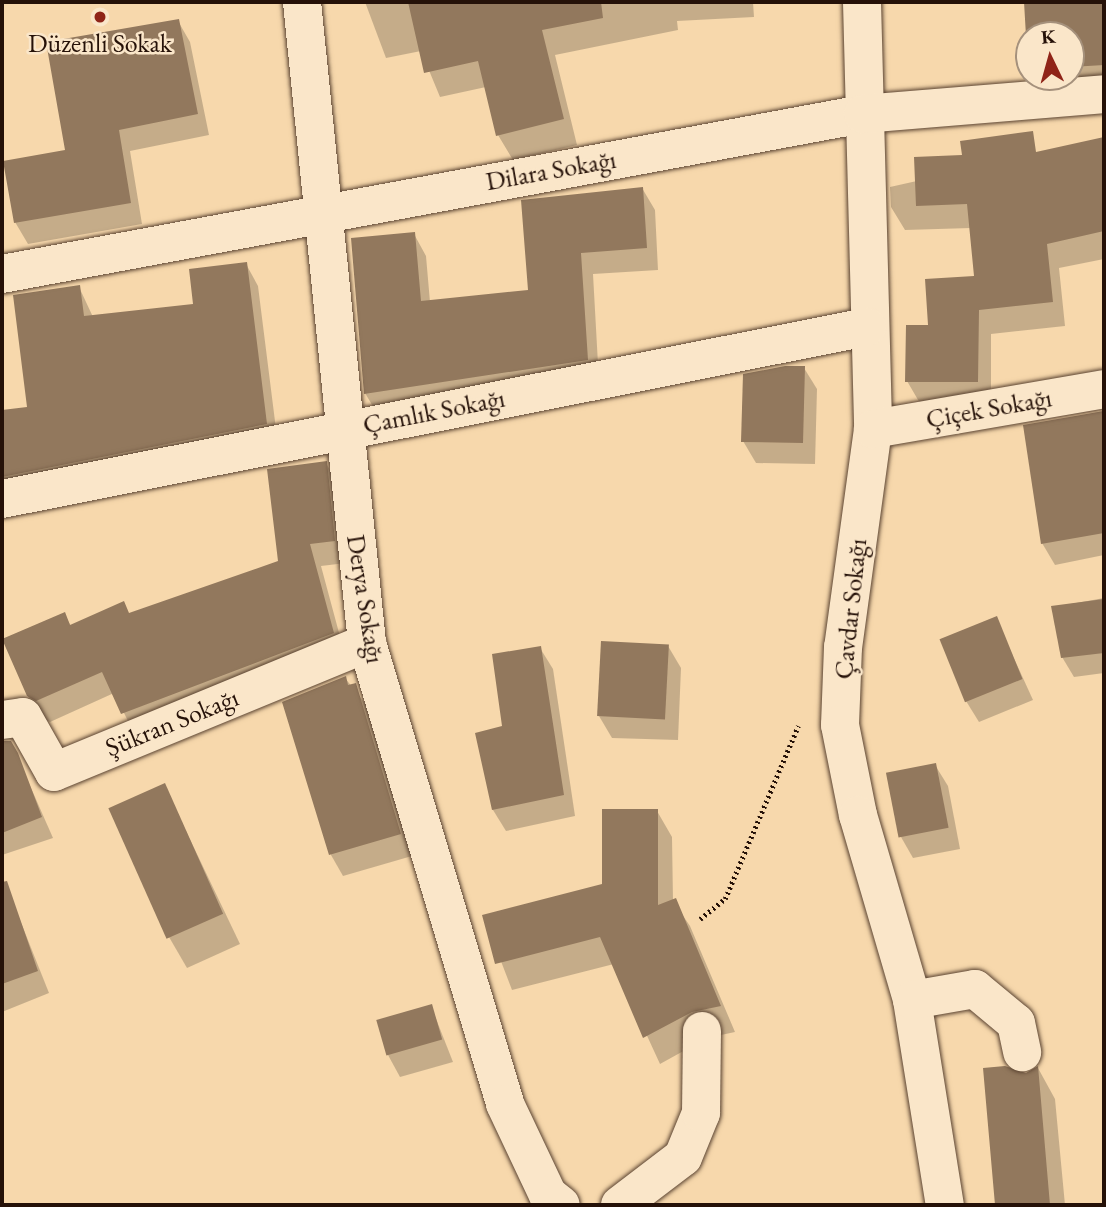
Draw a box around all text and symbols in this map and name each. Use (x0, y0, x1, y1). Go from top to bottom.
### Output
marker: Düzenli Sokak (92, 9, 108, 25)
north arrow (1015, 21, 1085, 91)
text: K (1040, 23, 1057, 50)
place label: Düzenli Sokak (28, 28, 172, 60)
street label: Dilara Sokağı (483, 144, 619, 198)
street label: Çamlık Sokağı (360, 383, 508, 441)
street label: Çiçek Sokağı (924, 383, 1054, 435)
street label: Derya Sokağı (339, 532, 391, 666)
street label: Çavdar Sokağı (828, 537, 874, 681)
street label: Şükran Sokağı (101, 682, 243, 764)

